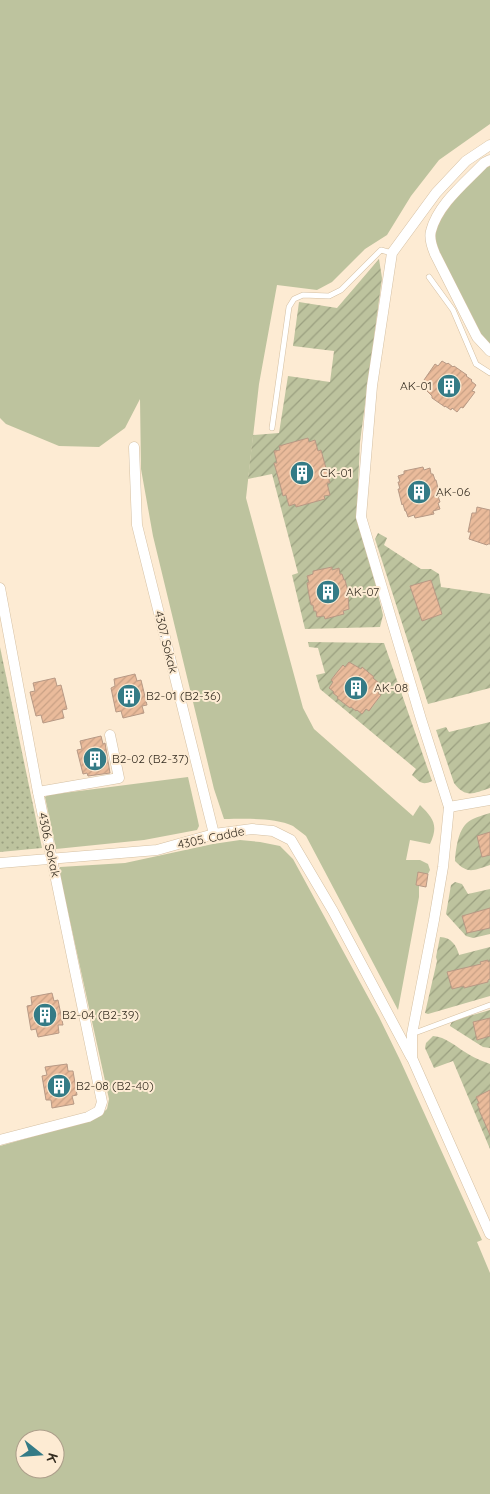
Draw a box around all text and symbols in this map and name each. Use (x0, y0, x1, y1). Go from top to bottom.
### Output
building icon: AK-01 (436, 373, 462, 399)
place label: AK-01 (400, 378, 432, 393)
building icon: CK-01 (289, 460, 315, 486)
place label: CK-01 (320, 465, 352, 480)
building icon: AK-06 (406, 479, 432, 505)
place label: AK-06 (436, 484, 471, 499)
building icon: AK-07 (315, 579, 341, 605)
place label: AK-07 (346, 584, 379, 599)
street label: 4307. Sokak (151, 609, 182, 675)
building icon: AK-08 (343, 675, 369, 701)
place label: AK-08 (374, 680, 408, 695)
building icon: B2-01 (B2-36) (116, 683, 142, 709)
place label: B2-01 (B2-36) (146, 688, 221, 703)
building icon: B2-02 (B2-37) (82, 746, 108, 772)
place label: B2-02 (B2-37) (112, 751, 189, 766)
street label: 4306. Sokak (35, 811, 64, 879)
street label: 4305. Cadde (176, 823, 246, 852)
building icon: B2-04 (B2-39) (32, 1002, 58, 1028)
place label: B2-04 (B2-39) (62, 1007, 139, 1022)
building icon: B2-08 (B2-40) (46, 1073, 72, 1099)
place label: B2-08 (B2-40) (76, 1078, 154, 1093)
north arrow (15, 1429, 65, 1479)
text: K (42, 1451, 62, 1465)

